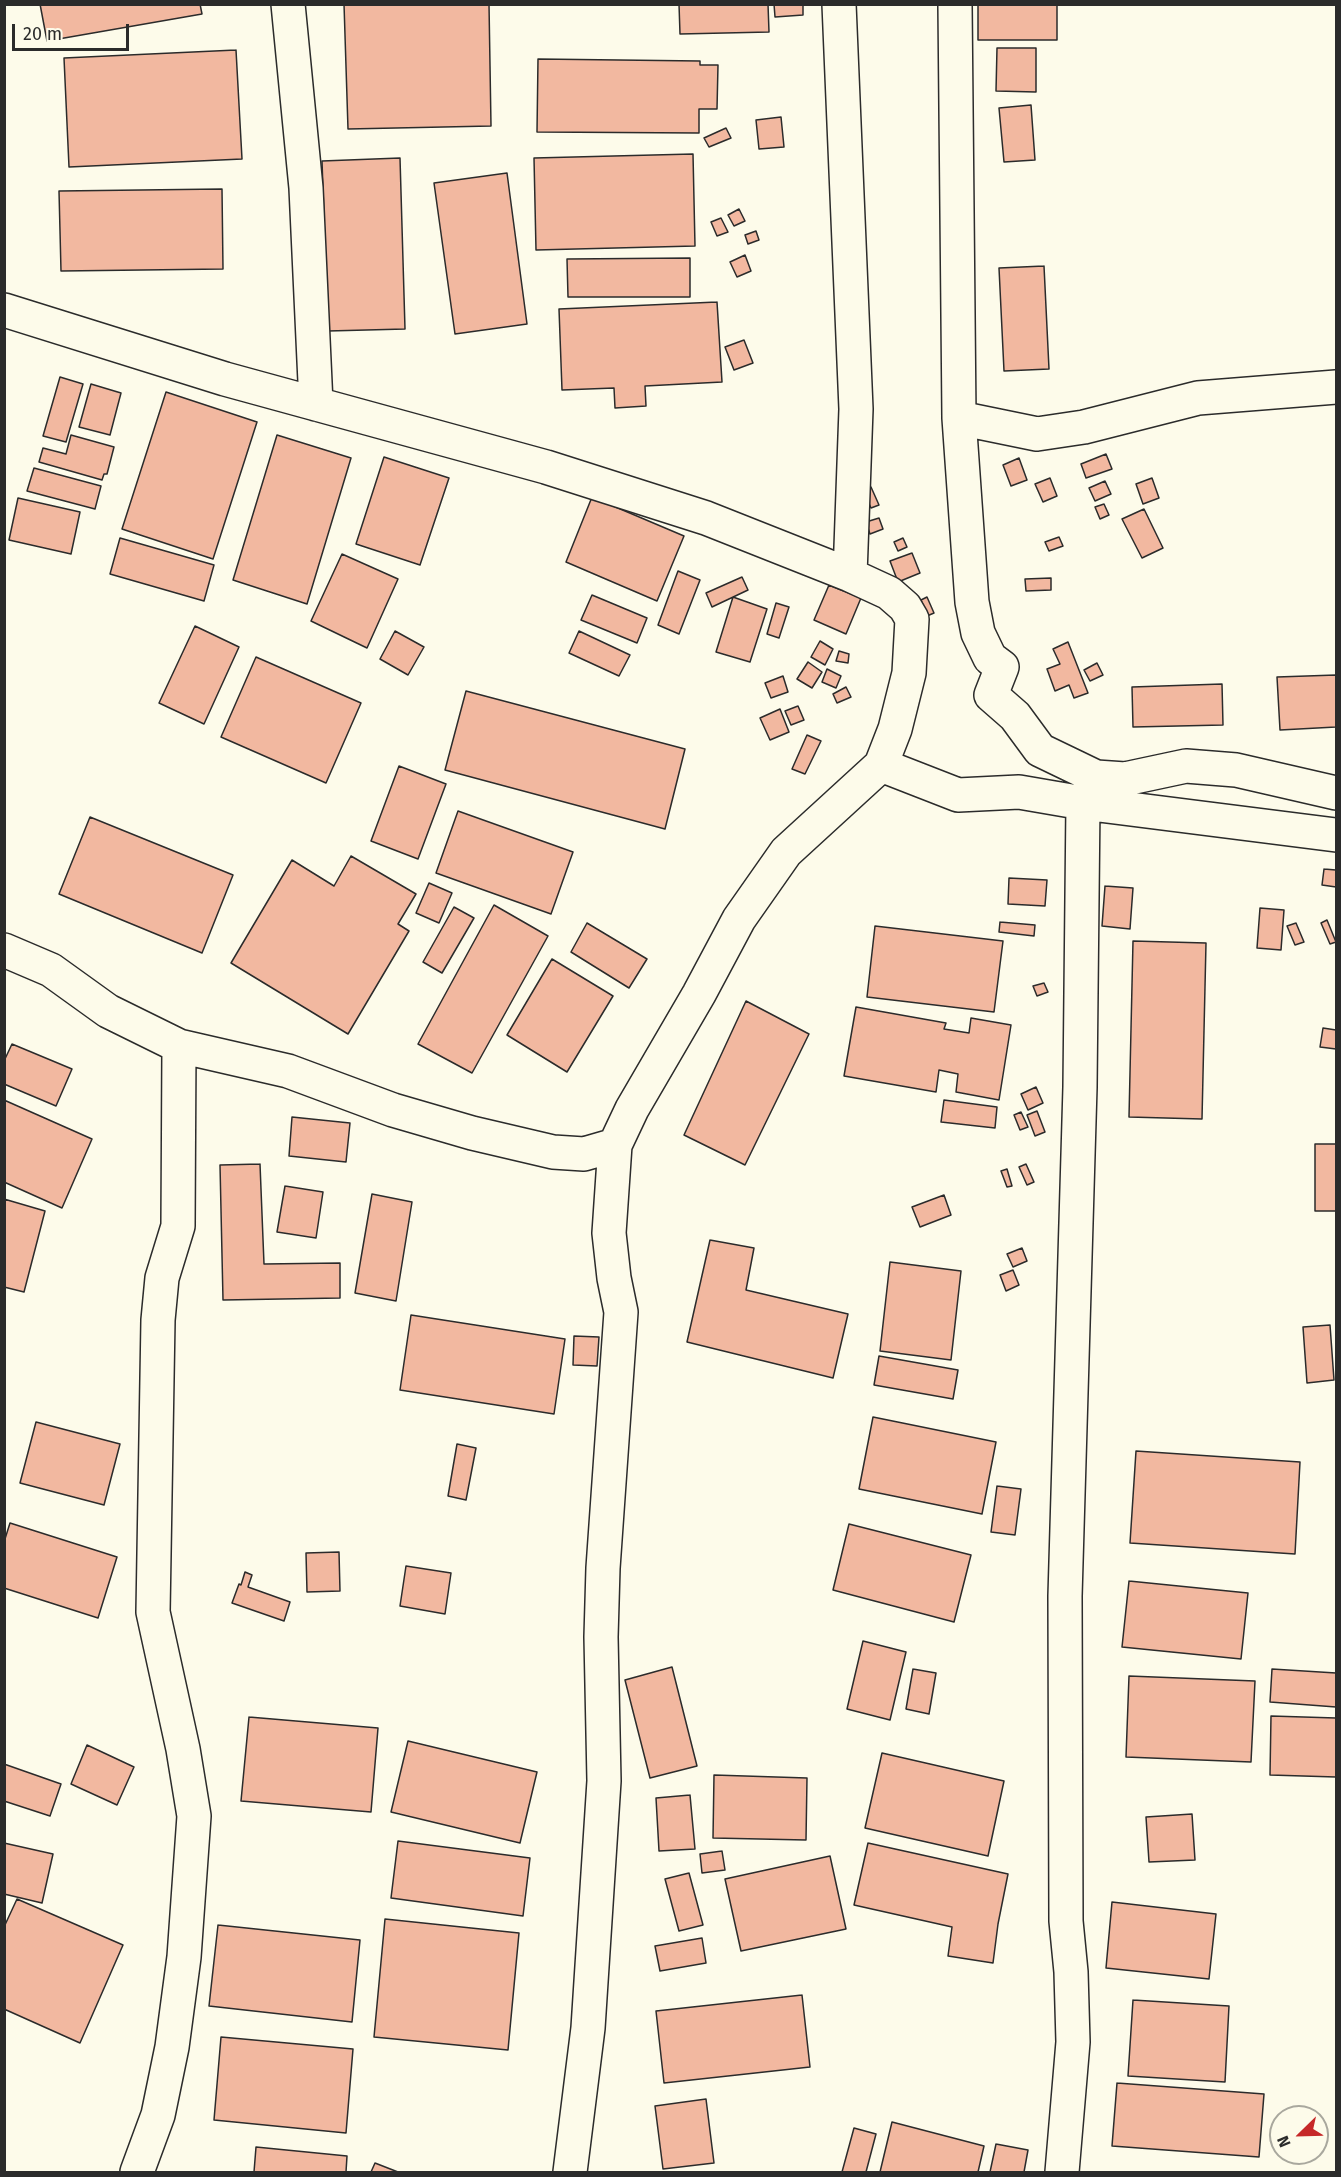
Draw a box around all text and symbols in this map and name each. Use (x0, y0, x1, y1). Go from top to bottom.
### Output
scale bar (15, 12, 132, 50)
text: 20 m (23, 23, 62, 45)
north arrow (1269, 2105, 1329, 2165)
text: N (1273, 2133, 1295, 2150)

